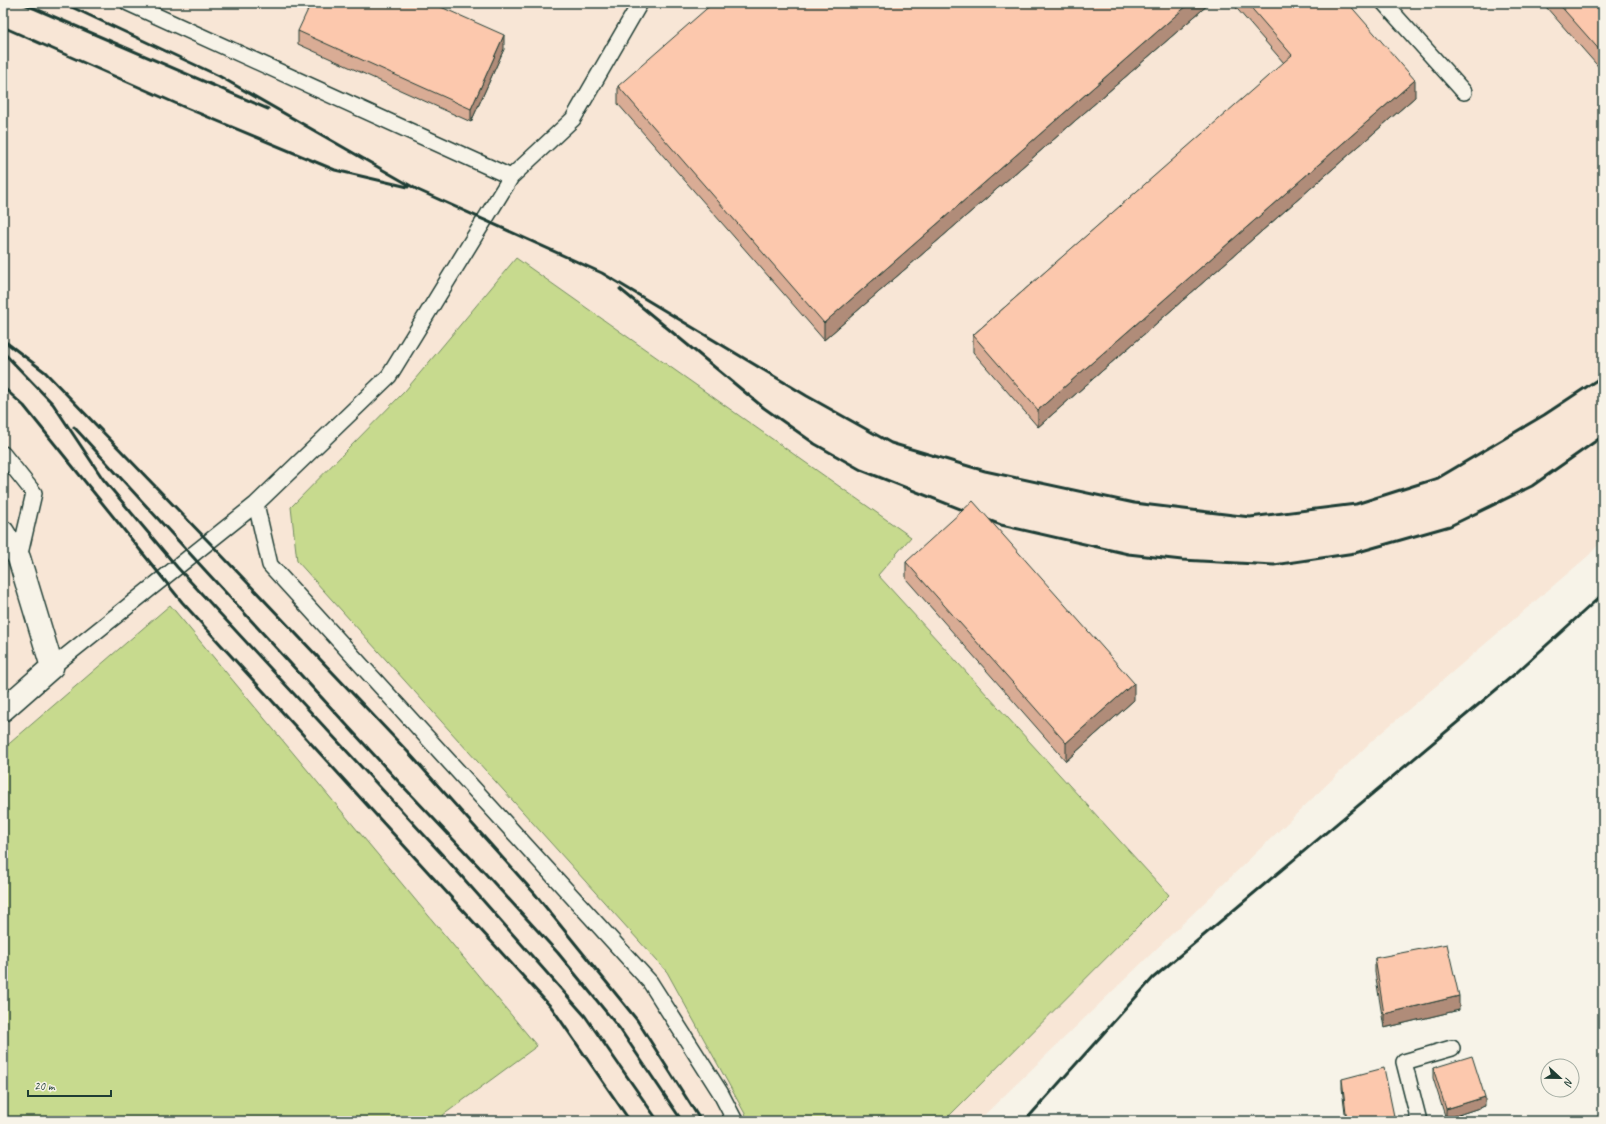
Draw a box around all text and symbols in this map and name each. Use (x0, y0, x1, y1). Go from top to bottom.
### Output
north arrow (1540, 1058, 1580, 1098)
scale bar (28, 1072, 111, 1098)
text: N (1561, 1076, 1577, 1090)
text: 20 m (34, 1078, 56, 1094)

